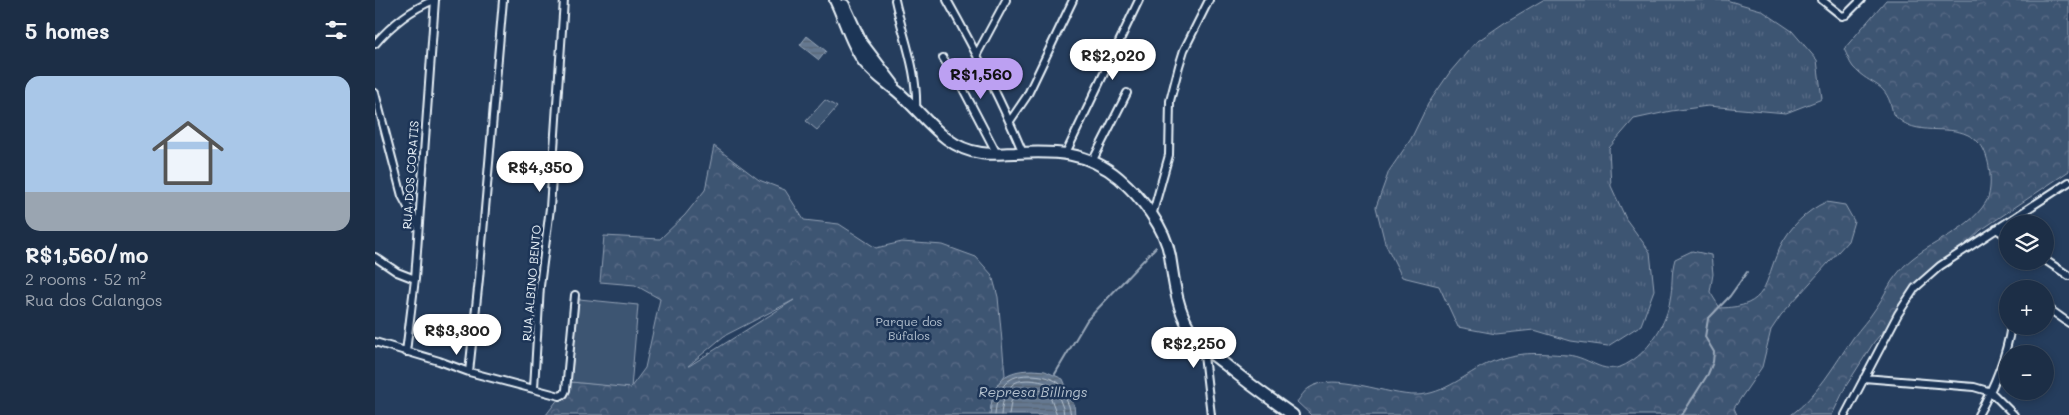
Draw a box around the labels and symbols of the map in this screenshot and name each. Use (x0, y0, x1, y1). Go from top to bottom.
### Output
pin: R$2,020 (1067, 38, 1159, 81)
pin: R$1,560 (935, 58, 1027, 100)
street label: RUA DOS CORATIS (398, 120, 422, 230)
pin: R$4,350 (494, 150, 586, 193)
street label: RUA ALBINO BENTO (518, 224, 544, 342)
park label: Parque dos Búfalos (876, 313, 943, 343)
pin: R$3,300 (411, 314, 503, 356)
pin: R$2,250 (1148, 326, 1240, 369)
water label: Represa Billings (979, 382, 1088, 401)

